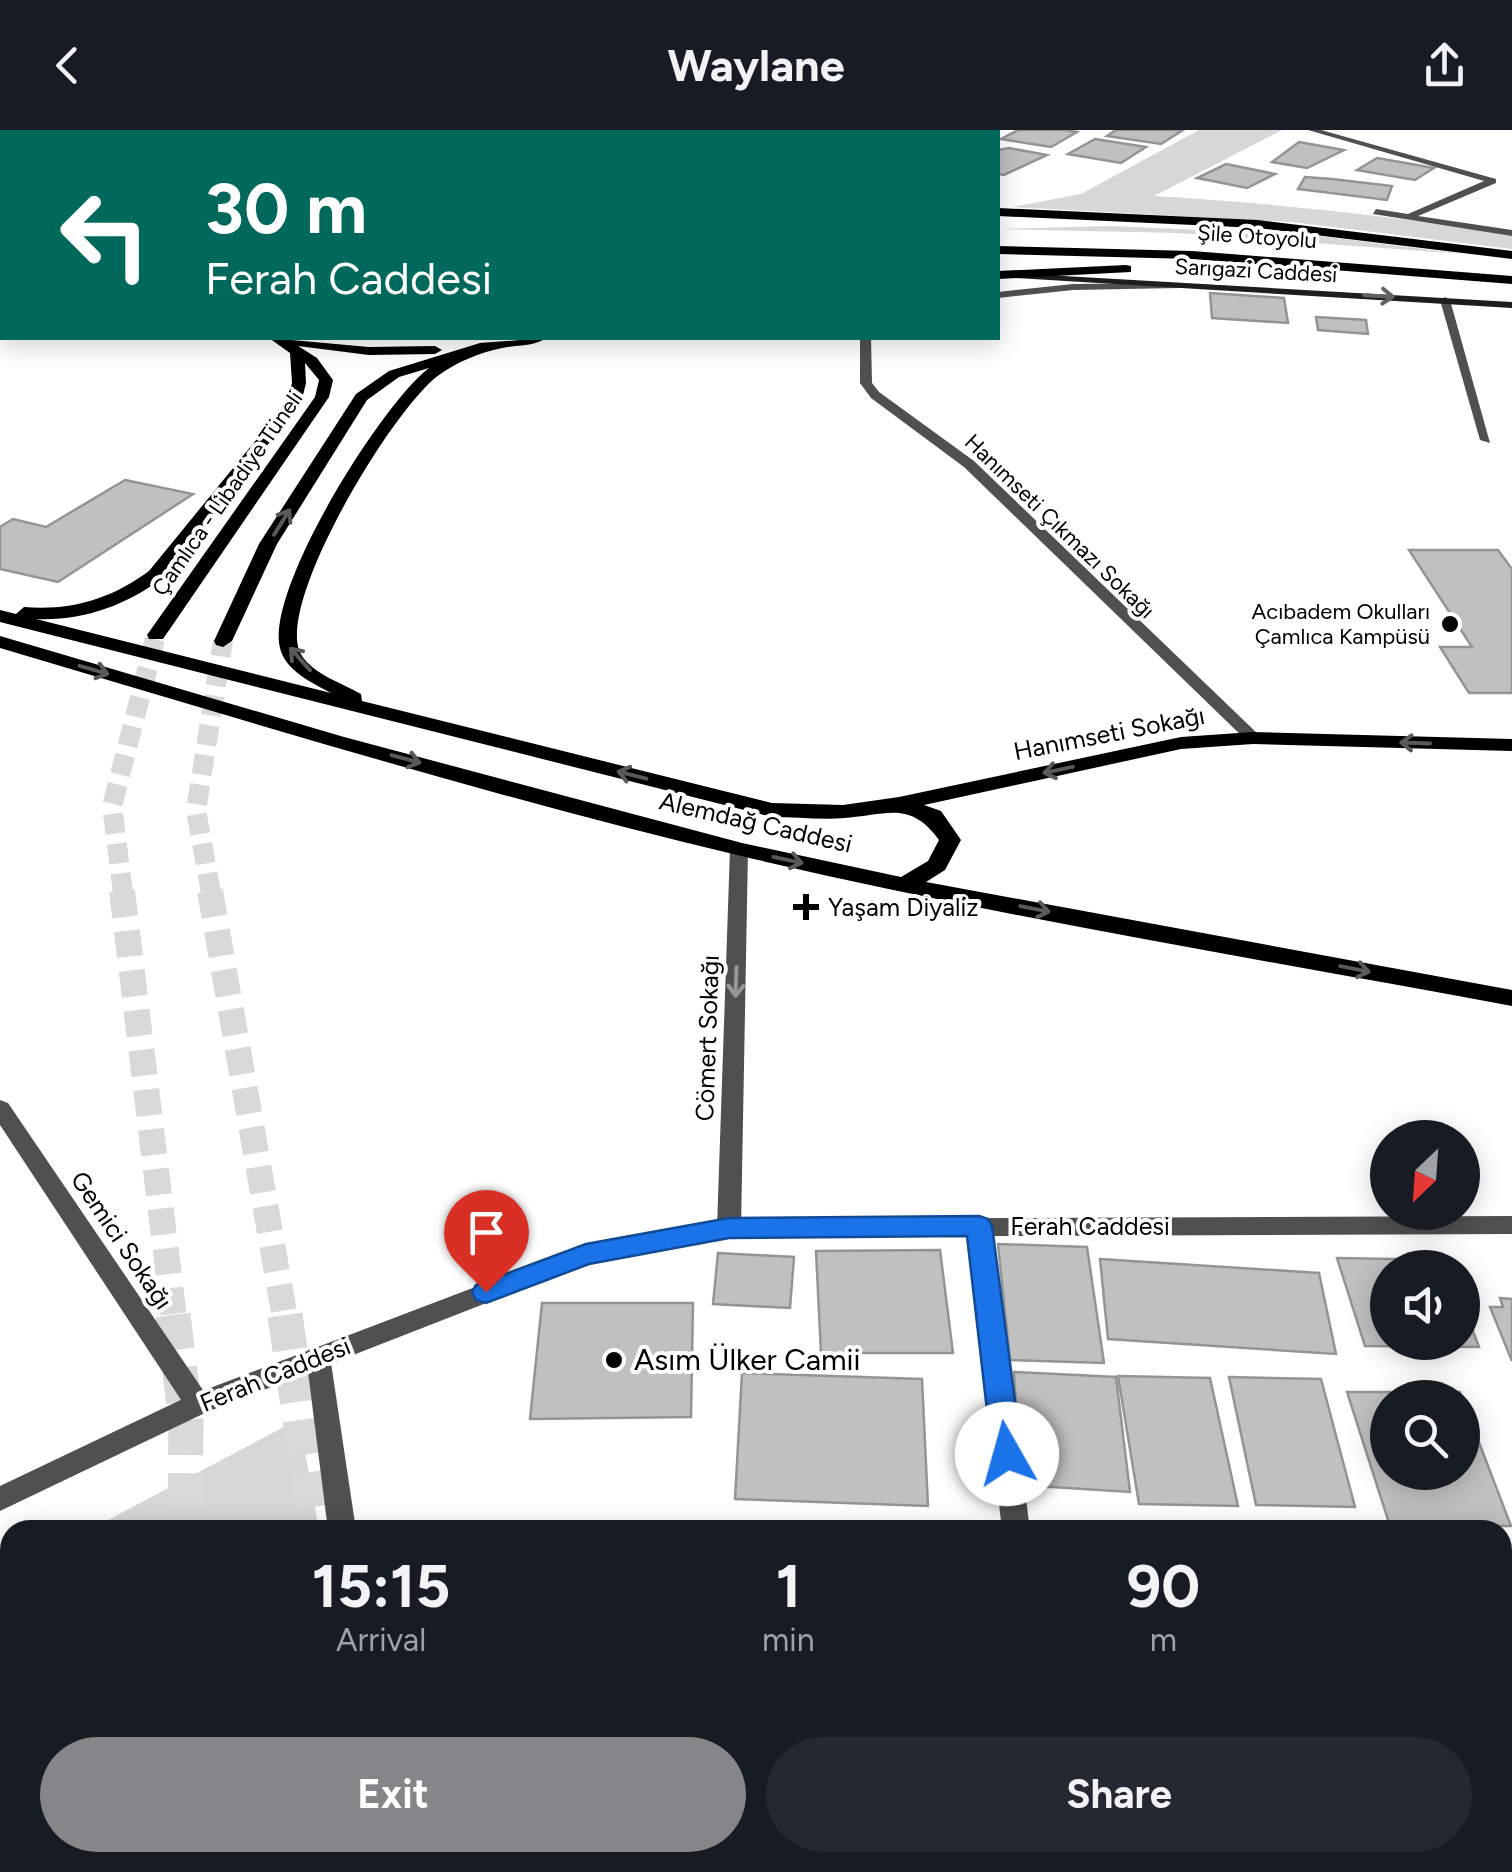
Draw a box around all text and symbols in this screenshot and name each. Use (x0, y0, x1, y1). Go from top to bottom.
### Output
icon: back (40, 38, 95, 93)
text: Waylane (667, 38, 845, 92)
icon: share (1417, 38, 1472, 93)
text: 30 m (205, 166, 367, 251)
icon: left (40, 170, 170, 300)
street label: Şile Otoyolu (1196, 219, 1318, 254)
text: Ferah Caddesi (205, 251, 492, 305)
street label: Sarıgazi Caddesi (1174, 253, 1338, 288)
one-way arrow (1362, 287, 1394, 306)
street label: Çamlıca - Libadiye Tüneli (146, 386, 308, 601)
street label: Hanımseti Çıkmazı Sokağı (959, 428, 1160, 624)
one-way arrow (272, 508, 292, 537)
place label: Acıbadem Okulları Çamlıca Kampüsü (1252, 598, 1430, 650)
marker: Acıbadem Okulları Çamlıca Kampüsü (1439, 613, 1461, 635)
one-way arrow (288, 647, 312, 673)
one-way arrow (77, 662, 109, 680)
street label: Hanımseti Sokağı (1011, 700, 1207, 766)
one-way arrow (1399, 733, 1431, 752)
one-way arrow (390, 751, 421, 770)
one-way arrow (1043, 761, 1075, 780)
one-way arrow (617, 765, 648, 784)
street label: Alemdağ Caddesi (657, 785, 855, 859)
one-way arrow (771, 852, 803, 870)
place label: Yaşam Diyaliz (828, 892, 978, 922)
marker: Yaşam Diyaliz (793, 894, 819, 920)
one-way arrow (1018, 900, 1051, 919)
street label: Cömert Sokağı (689, 954, 725, 1122)
one-way arrow (1338, 960, 1370, 979)
one-way arrow (726, 965, 745, 997)
north arrow (1370, 1120, 1480, 1230)
map controls (1370, 1120, 1480, 1490)
street label: Gemici Sokağı (65, 1165, 179, 1315)
pin (444, 1190, 529, 1293)
icon: arrive (459, 1205, 514, 1260)
street label: Ferah Caddesi (1010, 1211, 1170, 1241)
button: sound (1370, 1250, 1480, 1360)
street label: Ferah Caddesi (195, 1330, 355, 1418)
place label: Asım Ülker Camii (634, 1341, 861, 1378)
marker: Asım Ülker Camii (603, 1349, 625, 1371)
button: search (1370, 1380, 1480, 1490)
position arrow (955, 1402, 1059, 1506)
text: 15:15 (312, 1550, 450, 1622)
text: 1 (776, 1550, 801, 1622)
text: 90 (1126, 1550, 1200, 1622)
text: Arrival (336, 1621, 426, 1659)
text: min (762, 1621, 815, 1659)
text: m (1150, 1621, 1177, 1659)
button: Exit (40, 1737, 746, 1852)
button: Share (766, 1737, 1472, 1852)

